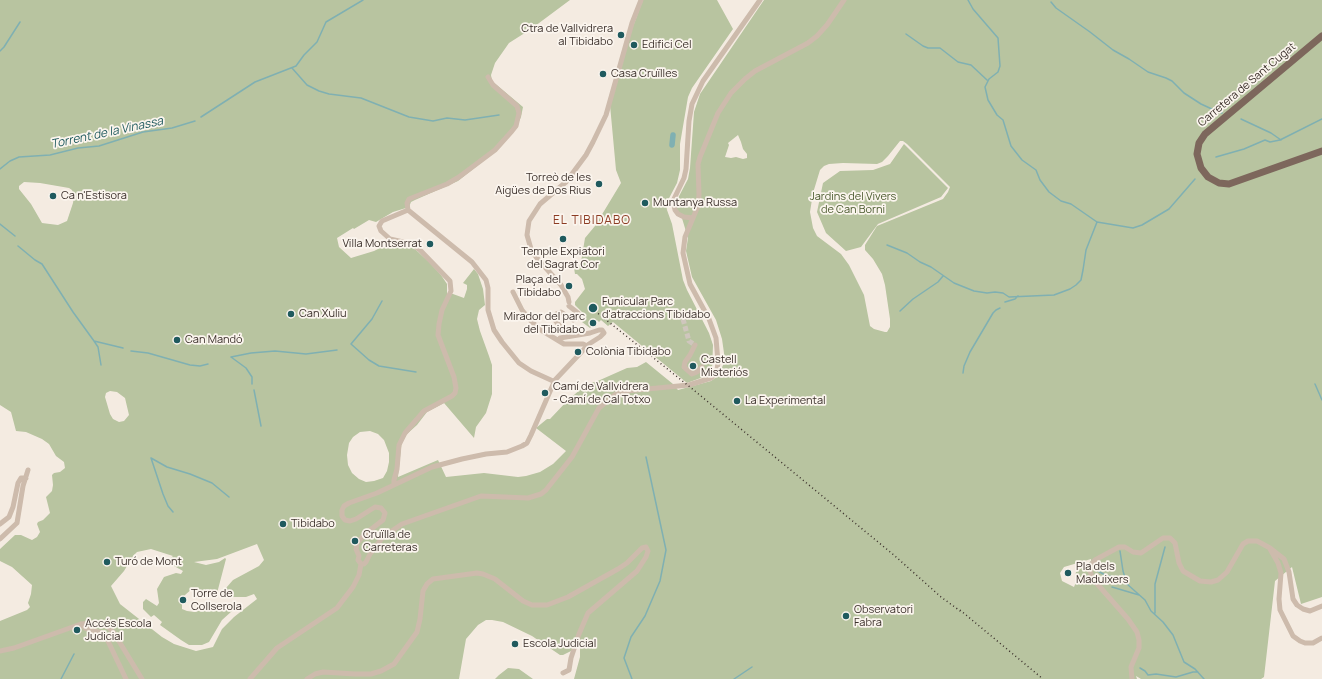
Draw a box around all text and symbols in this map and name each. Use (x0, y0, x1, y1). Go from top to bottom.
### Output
place label: Ctra de Vallvidrera al Tibidabo (521, 22, 613, 48)
marker: Ctra de Vallvidrera al Tibidabo (616, 30, 626, 40)
place label: Edifici Cel (642, 38, 692, 52)
marker: Edifici Cel (629, 40, 639, 50)
street label: Carretera de Sant Cugat (1195, 40, 1299, 130)
place label: Casa Cruïlles (611, 67, 677, 81)
marker: Casa Cruïlles (598, 69, 608, 79)
water label: Torrent de la Vinassa (50, 114, 164, 152)
place label: Torreò de les Aigües de Dos Rius (495, 171, 591, 197)
marker: Torreò de les Aigües de Dos Rius (594, 179, 604, 189)
place label: Ca n'Estisora (61, 189, 127, 203)
park label: Jardins del Vivers de Can Borni (810, 190, 896, 216)
marker: Ca n'Estisora (48, 191, 58, 201)
place label: Muntanya Russa (653, 196, 737, 210)
marker: Muntanya Russa (640, 198, 650, 208)
district label: EL TIBIDABO (553, 214, 631, 228)
marker: Temple Expiatori del Sagrat Cor (558, 234, 568, 244)
place label: Villa Montserrat (342, 237, 422, 251)
marker: Villa Montserrat (425, 239, 435, 249)
place label: Temple Expiatori del Sagrat Cor (521, 245, 605, 271)
place label: Plaça del Tibidabo (516, 273, 561, 299)
marker: Plaça del Tibidabo (564, 281, 574, 291)
place label: Funicular Parc d'atraccions Tibidabo (602, 295, 710, 321)
marker: Funicular Parc d'atraccions Tibidabo (587, 302, 599, 314)
place label: Can Xuliu (299, 307, 347, 321)
marker: Can Xuliu (286, 309, 296, 319)
place label: Mirador del parc del Tibidabo (504, 310, 585, 336)
marker: Mirador del parc del Tibidabo (588, 318, 598, 328)
place label: Can Mandó (185, 333, 243, 347)
marker: Can Mandó (172, 335, 182, 345)
place label: Colònia Tibidabo (586, 345, 671, 359)
marker: Colònia Tibidabo (573, 347, 583, 357)
place label: Castell Misteriós (701, 353, 748, 379)
marker: Castell Misteriós (688, 361, 698, 371)
place label: Camí de Vallvidrera - Camí de Cal Totxo (553, 380, 650, 406)
marker: Camí de Vallvidrera - Camí de Cal Totxo (540, 388, 550, 398)
place label: La Experimental (745, 394, 826, 408)
marker: La Experimental (732, 396, 742, 406)
place label: Tibidabo (291, 517, 335, 531)
marker: Tibidabo (278, 519, 288, 529)
place label: Cruïlla de Carreteras (363, 528, 417, 554)
marker: Cruïlla de Carreteras (350, 536, 360, 546)
place label: Turó de Mont (115, 555, 182, 569)
marker: Turó de Mont (102, 557, 112, 567)
place label: Pla dels Maduixers (1076, 560, 1129, 586)
marker: Pla dels Maduixers (1063, 568, 1073, 578)
place label: Torre de Collserola (191, 587, 242, 613)
marker: Torre de Collserola (178, 595, 188, 605)
place label: Observatori Fabra (854, 603, 913, 629)
marker: Observatori Fabra (841, 611, 851, 621)
place label: Accés Escola Judicial (85, 617, 152, 643)
marker: Accés Escola Judicial (72, 625, 82, 635)
place label: Escola Judicial (523, 637, 596, 651)
marker: Escola Judicial (510, 639, 520, 649)

